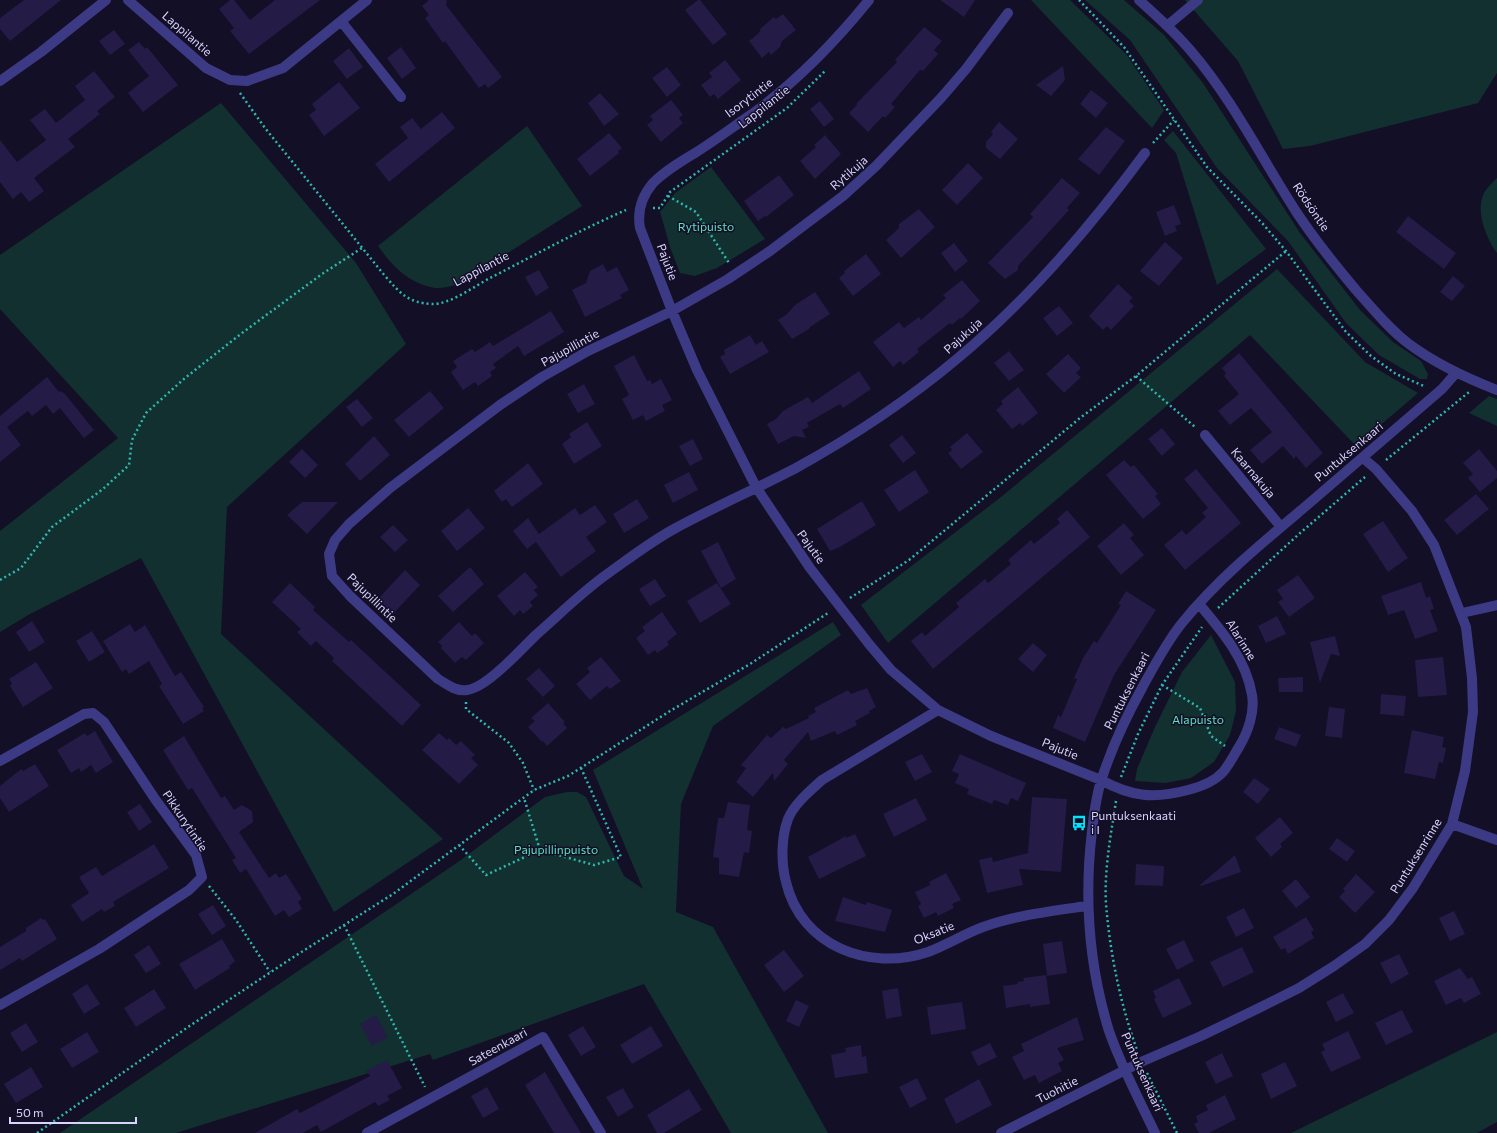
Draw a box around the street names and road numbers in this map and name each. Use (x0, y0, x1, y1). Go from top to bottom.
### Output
street label: Lappilantie (160, 8, 215, 59)
street label: Isorytintie (722, 75, 775, 120)
street label: Lappilantie (735, 82, 792, 130)
street label: Rytikuja (827, 152, 870, 192)
street label: Rödsöntie (1290, 179, 1333, 233)
street label: Pajutie (655, 241, 681, 282)
street label: Lappilantie (450, 248, 511, 289)
street label: Pajukuja (941, 315, 984, 356)
street label: Pajupillintie (538, 325, 601, 369)
street label: Puntuksenkaari (1311, 419, 1385, 484)
street label: Kaarnakuja (1229, 444, 1279, 500)
street label: Pajutie (795, 527, 829, 566)
street label: Pajupillintie (345, 570, 401, 625)
street label: Alarinne (1224, 616, 1260, 663)
street label: Puntuksenkaari (1101, 650, 1152, 732)
street label: Pajutie (1040, 734, 1081, 762)
street label: Pikkurytintie (160, 787, 211, 854)
street label: Puntuksenrinne (1386, 815, 1444, 896)
street label: Oksatie (911, 918, 956, 947)
street label: Sateenkaari (466, 1024, 529, 1068)
street label: Puntuksenkaari (1119, 1030, 1167, 1113)
street label: Tuohitie (1033, 1073, 1080, 1106)

